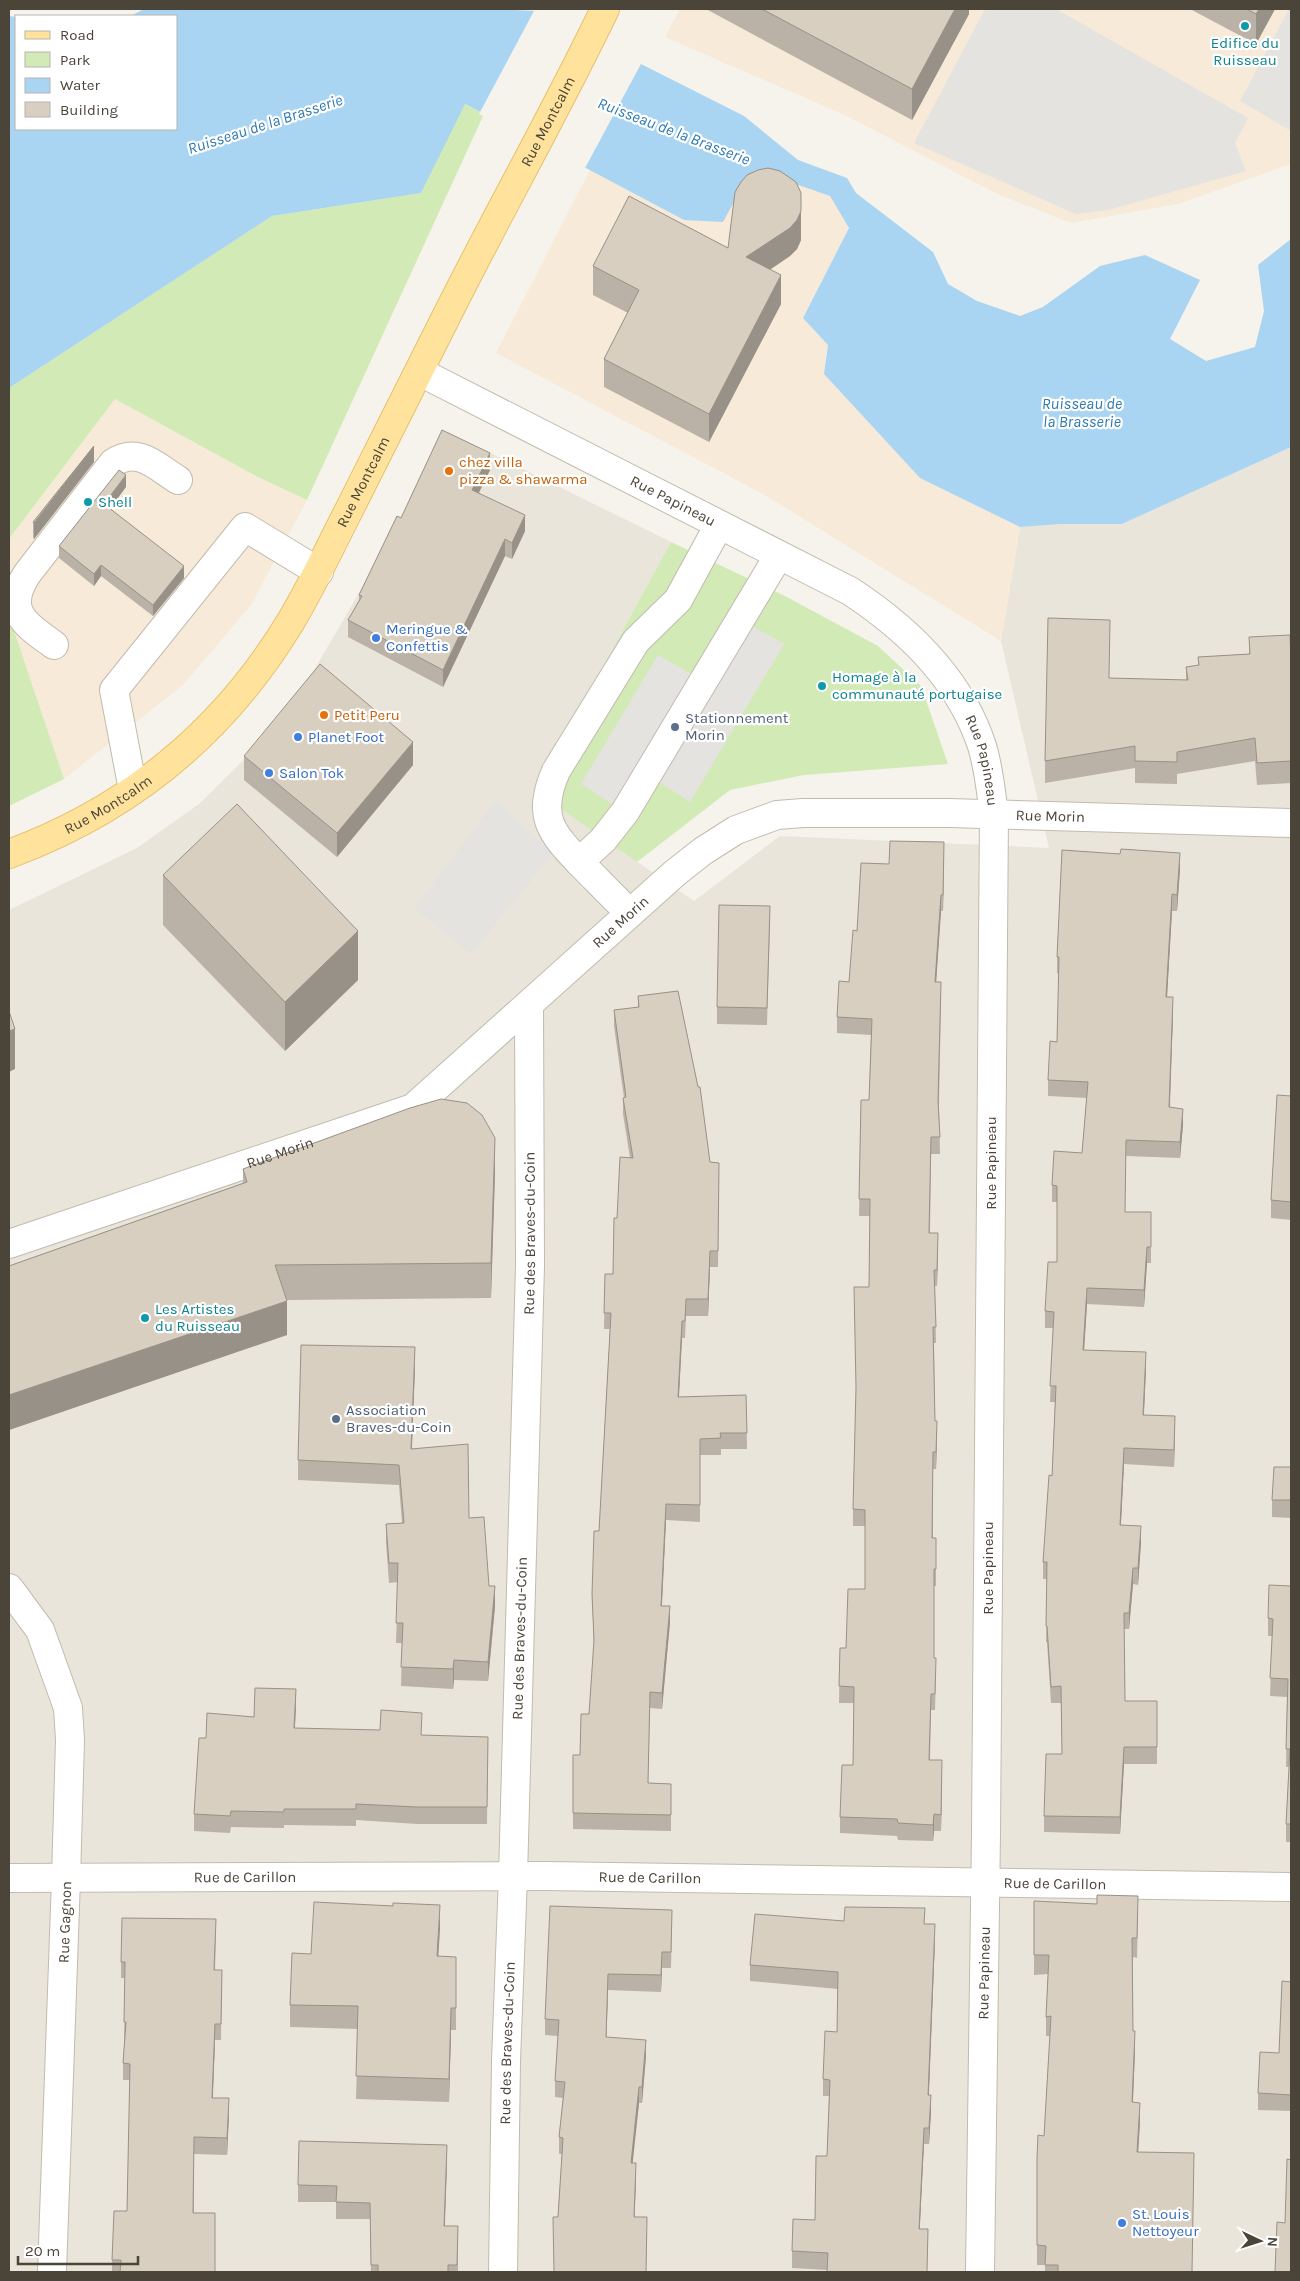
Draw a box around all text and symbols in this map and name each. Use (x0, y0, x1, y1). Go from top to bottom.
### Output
legend (15, 15, 178, 130)
marker: Edifice du Ruisseau (1239, 20, 1251, 32)
text: Road (60, 26, 95, 44)
place label: Edifice du Ruisseau (1211, 34, 1279, 69)
text: Park (60, 51, 90, 69)
street label: Rue Montcalm (517, 73, 579, 170)
text: Water (60, 76, 101, 94)
water label: Ruisseau de la Brasserie (185, 90, 345, 158)
water label: Ruisseau de la Brasserie (595, 93, 753, 169)
text: Building (60, 101, 118, 119)
water label: Ruisseau de la Brasserie (1042, 394, 1123, 431)
street label: Rue Montcalm (333, 433, 394, 530)
place label: chez villa pizza & shawarma (459, 453, 588, 488)
marker: chez villa pizza & shawarma (443, 465, 455, 477)
street label: Rue Papineau (627, 472, 719, 530)
place label: Shell (98, 493, 132, 511)
marker: Shell (82, 496, 94, 508)
place label: Meringue & Confettis (386, 620, 468, 655)
marker: Meringue & Confettis (370, 632, 382, 644)
place label: Homage à la communauté portugaise (832, 668, 1002, 703)
marker: Homage à la communauté portugaise (816, 680, 828, 692)
place label: Petit Peru (334, 706, 400, 724)
marker: Petit Peru (318, 709, 330, 721)
place label: Stationnement Morin (685, 709, 789, 744)
street label: Rue Papineau (961, 712, 1002, 807)
marker: Stationnement Morin (669, 721, 681, 733)
place label: Planet Foot (308, 728, 385, 746)
marker: Planet Foot (292, 731, 304, 743)
place label: Salon Tok (279, 764, 344, 782)
marker: Salon Tok (263, 767, 275, 779)
street label: Rue Montcalm (61, 771, 155, 838)
street label: Rue Morin (1015, 806, 1085, 826)
street label: Rue Morin (589, 892, 652, 952)
street label: Rue Papineau (982, 1116, 1000, 1210)
street label: Rue Morin (244, 1133, 316, 1172)
street label: Rue des Braves-du-Coin (520, 1152, 539, 1315)
place label: Les Artistes du Ruisseau (155, 1300, 240, 1335)
marker: Les Artistes du Ruisseau (139, 1312, 151, 1324)
place label: Association Braves-du-Coin (346, 1401, 451, 1436)
marker: Association Braves-du-Coin (330, 1413, 342, 1425)
street label: Rue Papineau (979, 1521, 997, 1615)
street label: Rue des Braves-du-Coin (508, 1556, 531, 1720)
street label: Rue de Carillon (194, 1868, 296, 1886)
street label: Rue de Carillon (598, 1868, 701, 1887)
street label: Rue de Carillon (1003, 1874, 1106, 1893)
street label: Rue Gagnon (55, 1881, 75, 1963)
street label: Rue Papineau (974, 1926, 994, 2020)
street label: Rue des Braves-du-Coin (496, 1961, 519, 2125)
place label: St. Louis Nettoyeur (1132, 2205, 1199, 2240)
north arrow (1235, 2216, 1285, 2266)
marker: St. Louis Nettoyeur (1116, 2217, 1128, 2229)
scale bar (18, 2234, 138, 2266)
text: N (1264, 2236, 1281, 2247)
text: 20 m (25, 2242, 60, 2260)

